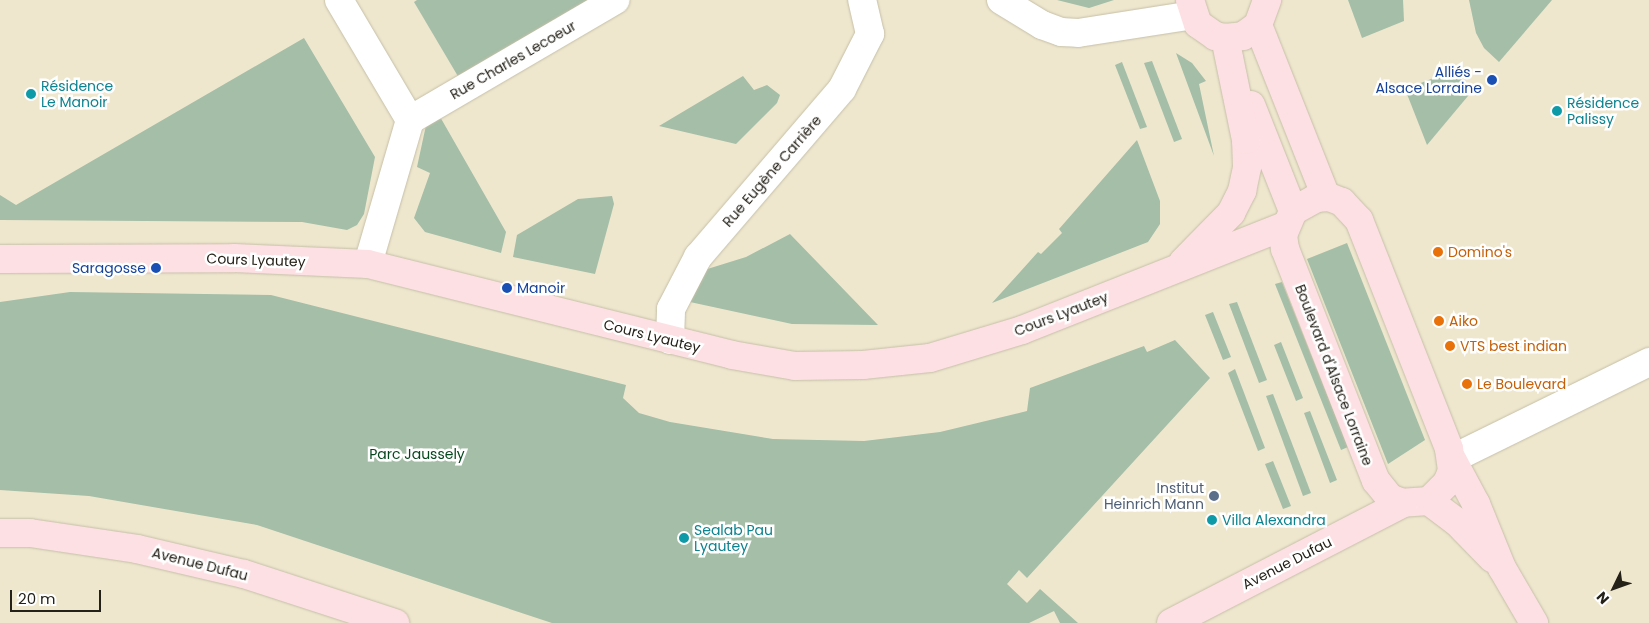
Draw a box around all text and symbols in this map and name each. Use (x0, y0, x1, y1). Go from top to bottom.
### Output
street label: Rue Charles Lecoeur (447, 17, 579, 103)
place label: Alliés - Alsace Lorraine (1375, 64, 1482, 96)
marker: Alliés - Alsace Lorraine (1486, 74, 1498, 86)
place label: Résidence Le Manoir (41, 78, 113, 110)
marker: Résidence Le Manoir (25, 88, 37, 100)
place label: Résidence Palissy (1567, 95, 1639, 128)
marker: Résidence Palissy (1551, 105, 1563, 117)
street label: Rue Eugène Carrière (719, 112, 825, 230)
place label: Domino's (1448, 244, 1512, 260)
marker: Domino's (1432, 246, 1444, 258)
street label: Cours Lyautey (206, 250, 306, 270)
place label: Saragosse (72, 260, 146, 276)
marker: Saragosse (150, 262, 162, 274)
place label: Manoir (517, 280, 565, 296)
marker: Manoir (501, 282, 513, 294)
street label: Boulevard d'Alsace Lorraine (1292, 282, 1376, 468)
street label: Cours Lyautey (1012, 288, 1110, 340)
place label: Aiko (1449, 313, 1478, 329)
marker: Aiko (1433, 315, 1445, 327)
street label: Cours Lyautey (602, 316, 702, 356)
place label: VTS best indian (1460, 338, 1567, 354)
marker: VTS best indian (1444, 340, 1456, 352)
place label: Le Boulevard (1477, 376, 1566, 392)
marker: Le Boulevard (1461, 378, 1473, 390)
park label: Parc Jaussely (369, 446, 465, 462)
place label: Institut Heinrich Mann (1104, 480, 1204, 512)
marker: Institut Heinrich Mann (1208, 490, 1220, 502)
place label: Villa Alexandra (1222, 512, 1326, 528)
marker: Villa Alexandra (1206, 514, 1218, 526)
place label: Sealab Pau Lyautey (694, 522, 773, 554)
marker: Sealab Pau Lyautey (678, 532, 690, 544)
street label: Avenue Dufau (1239, 533, 1335, 593)
street label: Avenue Dufau (150, 544, 250, 584)
north arrow (1589, 563, 1639, 613)
scale bar (12, 580, 104, 612)
text: N (1592, 587, 1614, 609)
text: 20 m (18, 588, 56, 609)

